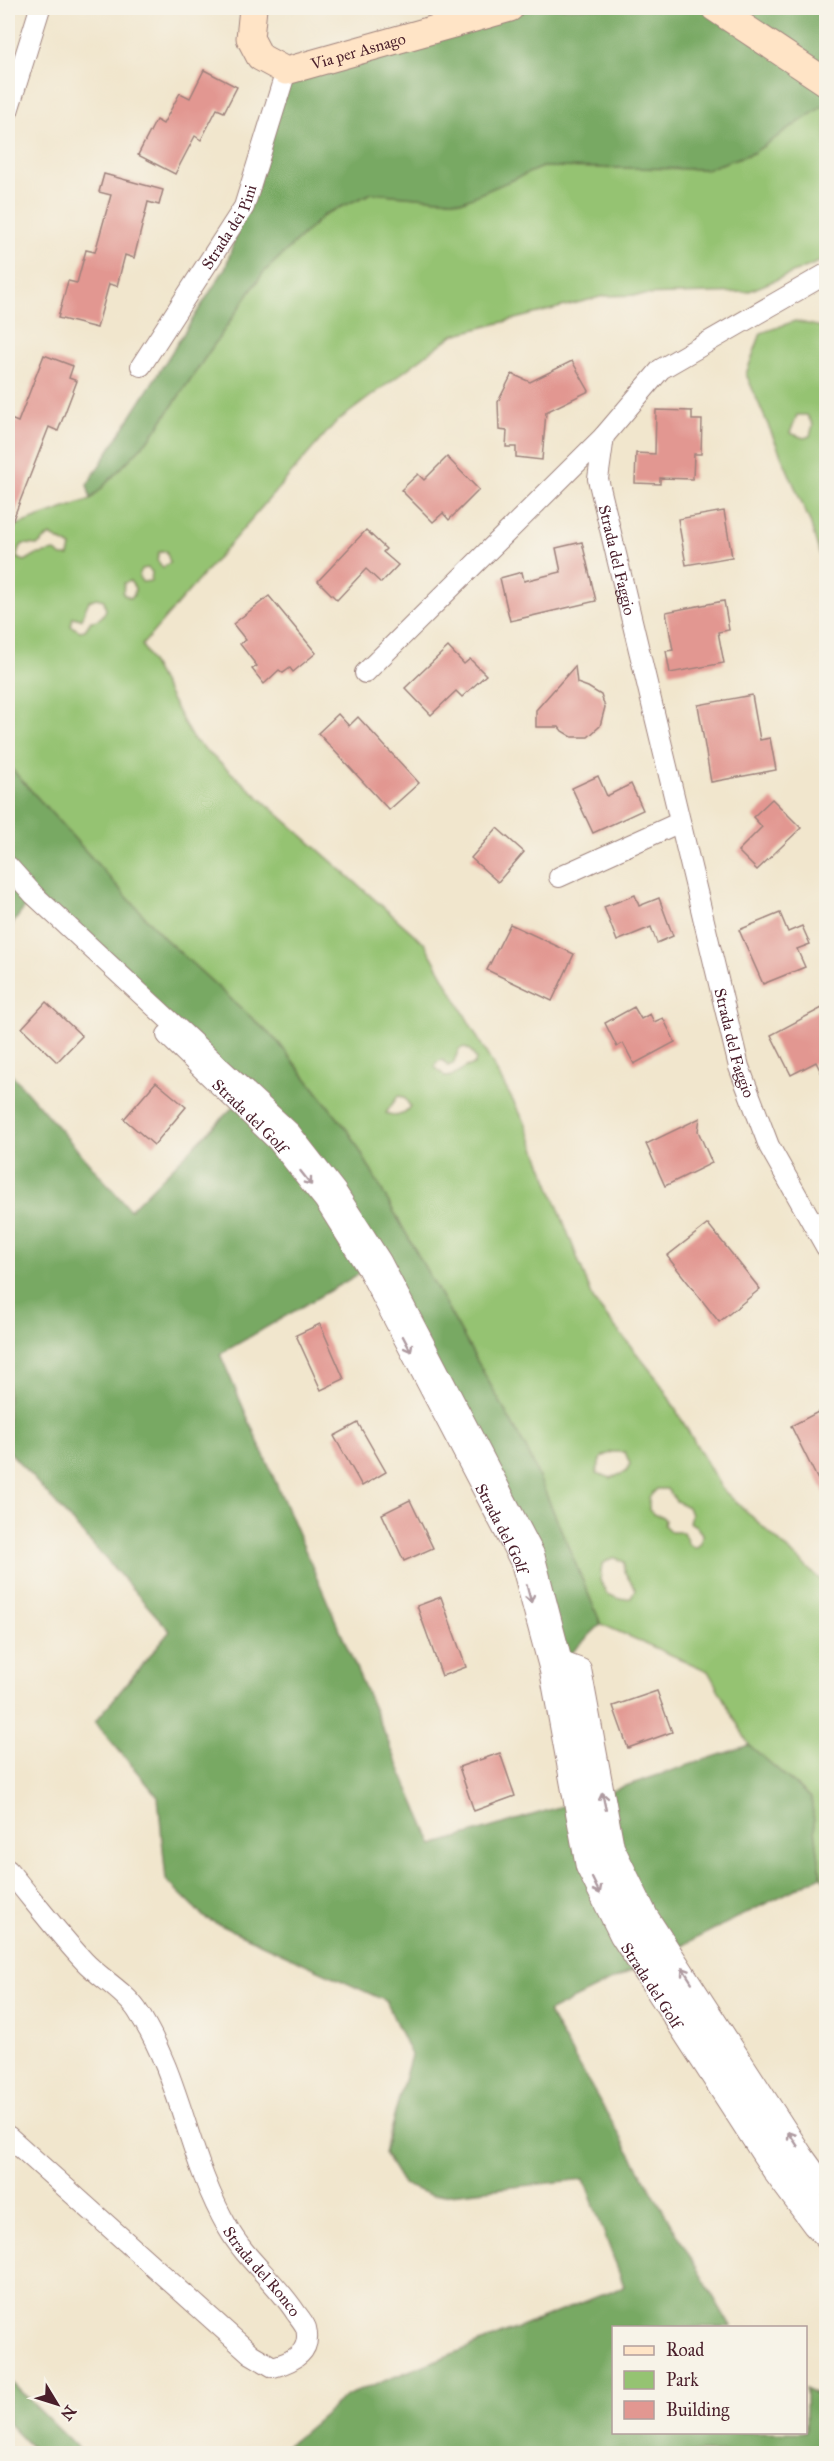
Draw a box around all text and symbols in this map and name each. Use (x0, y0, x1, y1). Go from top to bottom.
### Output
street label: Via per Asnago (308, 28, 408, 73)
street label: Strada dei Pini (197, 182, 260, 273)
street label: Strada del Faggio (595, 503, 640, 617)
street label: Strada del Faggio (711, 986, 759, 1100)
street label: Strada del Golf (209, 1075, 294, 1158)
one-way arrow (300, 1170, 313, 1186)
one-way arrow (402, 1335, 413, 1353)
street label: Strada del Golf (472, 1480, 533, 1577)
one-way arrow (524, 1584, 536, 1603)
one-way arrow (598, 1792, 609, 1811)
one-way arrow (590, 1877, 602, 1895)
street label: Strada del Golf (617, 1939, 688, 2034)
one-way arrow (681, 1968, 693, 1984)
one-way arrow (786, 2131, 798, 2148)
street label: Strada del Ronco (220, 2223, 305, 2320)
legend (612, 2326, 807, 2434)
text: Road (666, 2339, 704, 2361)
text: Park (666, 2369, 699, 2391)
north arrow (27, 2374, 87, 2434)
text: Building (666, 2399, 730, 2422)
text: N (57, 2402, 80, 2424)

